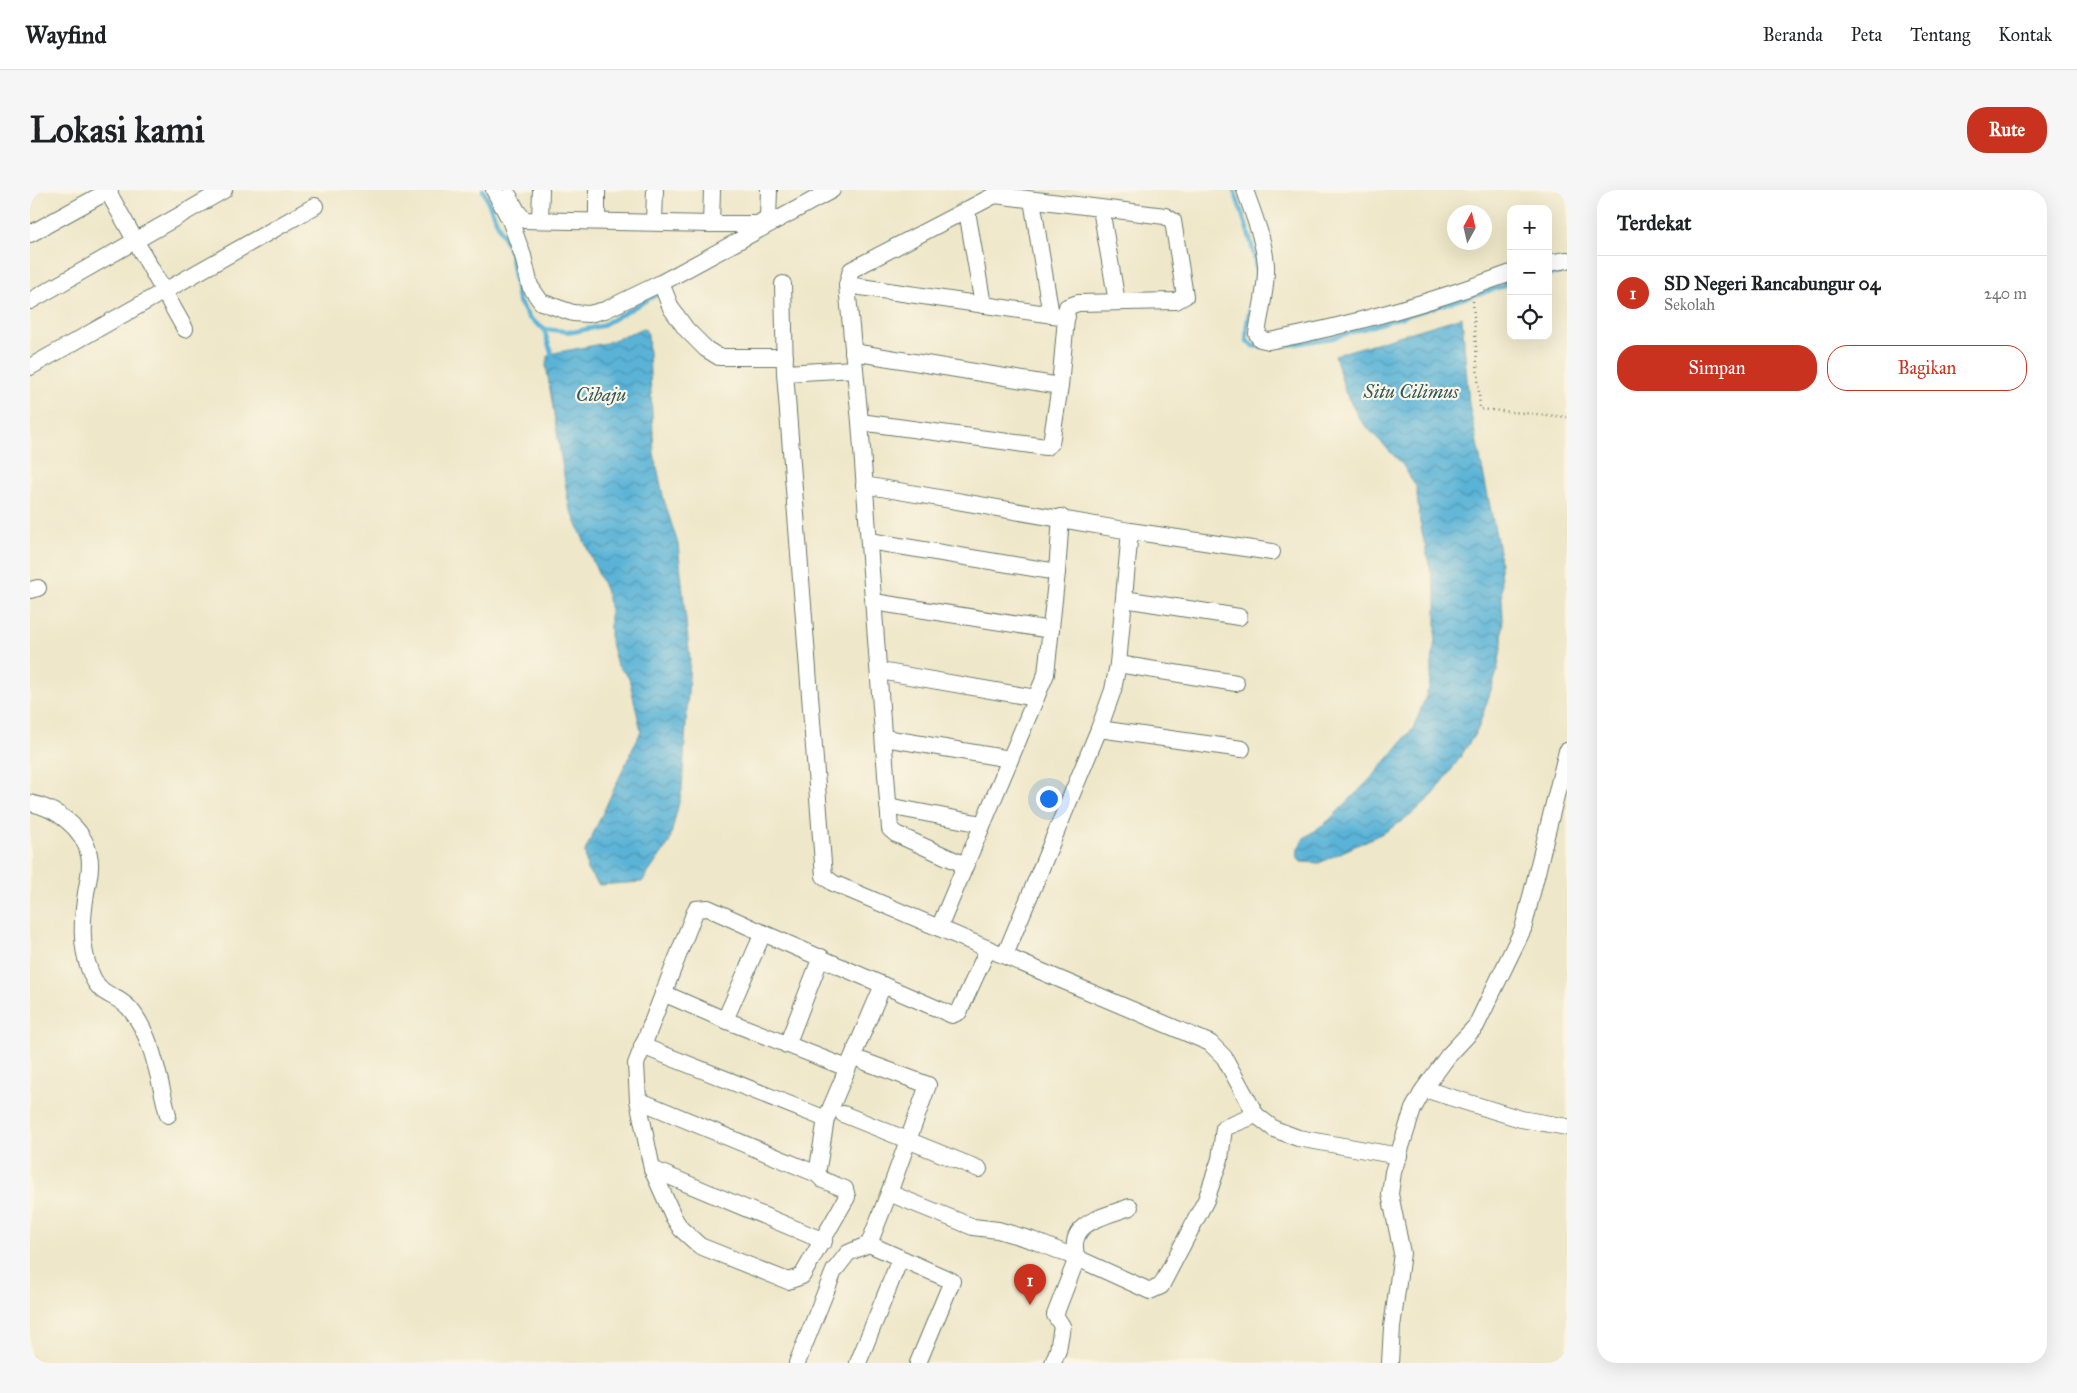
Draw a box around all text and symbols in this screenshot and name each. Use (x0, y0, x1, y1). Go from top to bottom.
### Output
text: Wayfind (25, 20, 107, 50)
text: Beranda (1763, 24, 1823, 46)
text: Peta (1851, 24, 1882, 46)
text: Tentang (1910, 24, 1970, 46)
text: Kontak (1998, 24, 2052, 46)
button: Rute (1967, 107, 2047, 153)
text: Lokasi kami (30, 109, 205, 152)
north arrow (1447, 205, 1492, 250)
map controls (1507, 205, 1552, 340)
button: + (1507, 205, 1552, 250)
text: Terdekat (1617, 210, 1691, 236)
button: − (1507, 250, 1552, 295)
text: SD Negeri Rancabungur 04 (1664, 272, 1880, 295)
text: 1 (1630, 284, 1636, 303)
text: 240 m (1984, 284, 2027, 303)
button: locate (1507, 295, 1552, 340)
text: Sekolah (1664, 295, 1715, 314)
button: Simpan (1617, 345, 1817, 391)
button: Bagikan (1827, 345, 2027, 391)
water label: Situ Cilimus (1362, 380, 1459, 403)
water label: Cibaju (576, 383, 626, 406)
your location (1036, 786, 1062, 812)
pin: 1 (1014, 1264, 1046, 1305)

